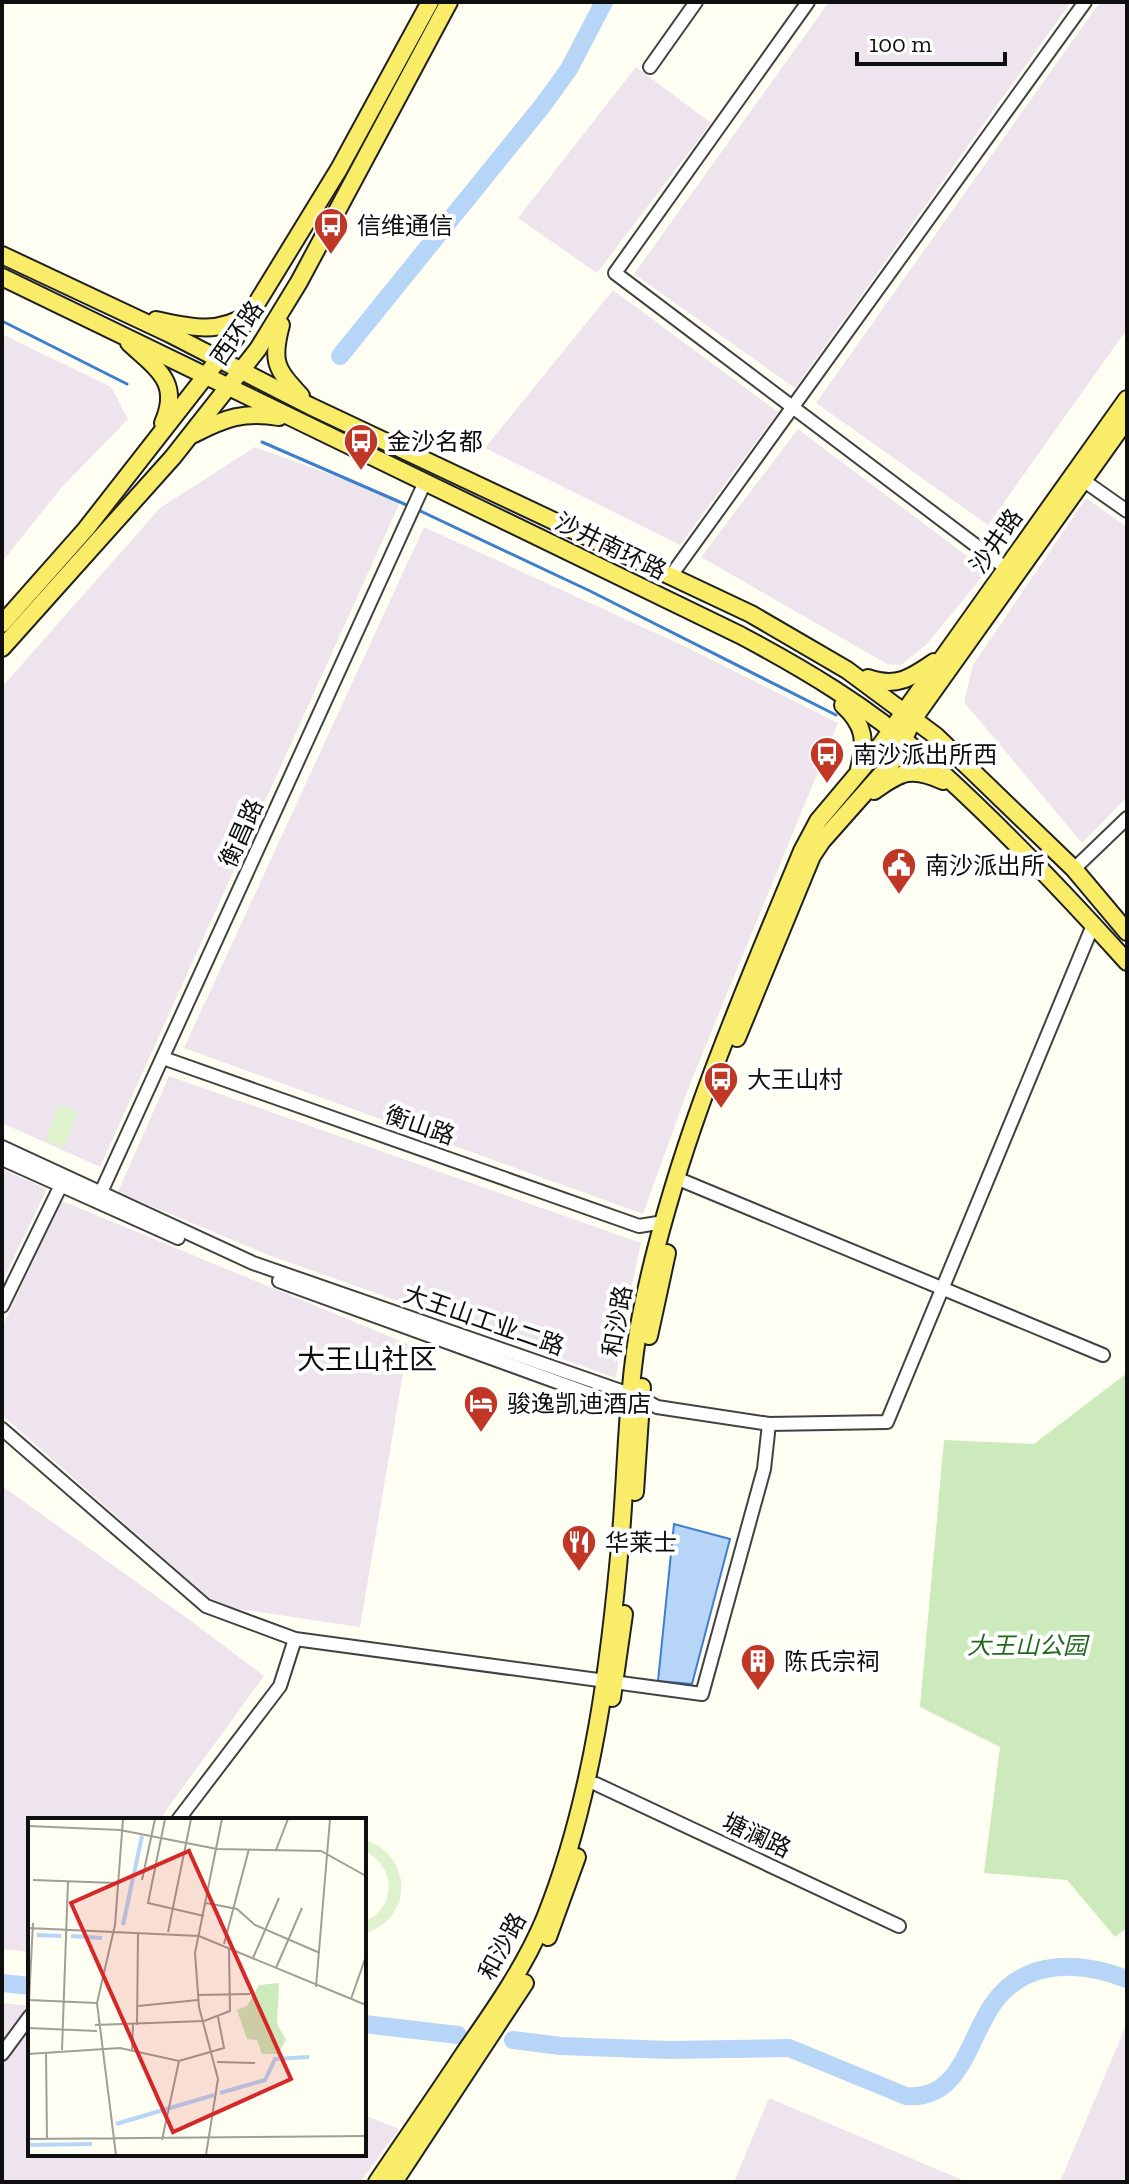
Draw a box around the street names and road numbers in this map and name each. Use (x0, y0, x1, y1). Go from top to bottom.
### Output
street label: 西环路 (204, 295, 270, 371)
street label: 沙井路 (963, 503, 1029, 579)
street label: 沙井南环路 (551, 507, 671, 585)
street label: 衡昌路 (213, 794, 269, 872)
street label: 衡山路 (381, 1100, 459, 1150)
street label: 大王山工业二路 (400, 1279, 568, 1361)
street label: 和沙路 (596, 1283, 638, 1359)
street label: 塘澜路 (718, 1807, 796, 1863)
street label: 和沙路 (472, 1907, 532, 1985)

